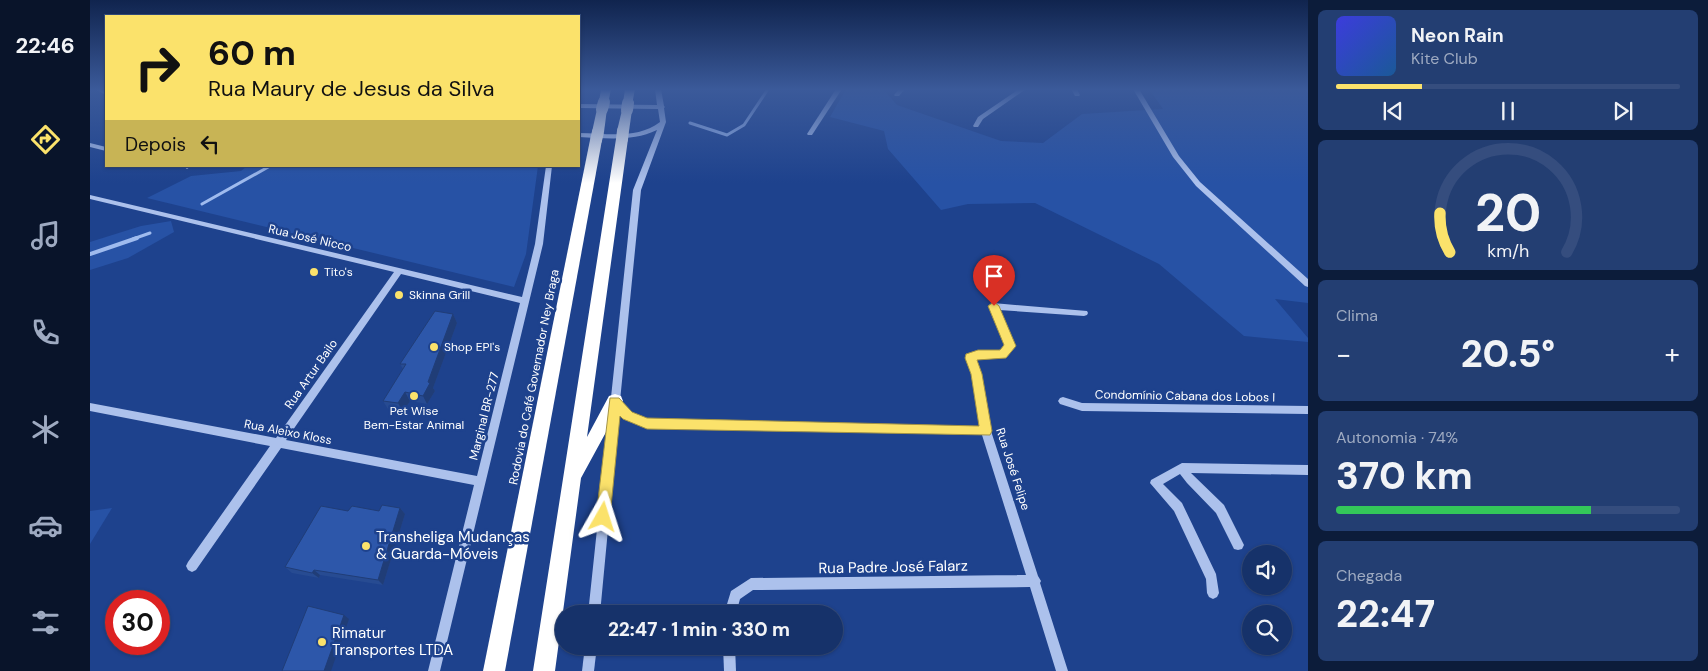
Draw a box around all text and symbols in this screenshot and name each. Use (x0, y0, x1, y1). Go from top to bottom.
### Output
text: Neon Rain (1411, 23, 1504, 48)
text: 60 m (208, 30, 296, 76)
text: 22:46 (15, 31, 75, 60)
icon: right (125, 35, 190, 100)
text: Kite Club (1411, 48, 1478, 69)
text: Rua Maury de Jesus da Silva (208, 74, 495, 103)
icon: previous (1379, 97, 1407, 125)
icon: pause (1494, 97, 1522, 125)
icon: next (1609, 97, 1637, 125)
icon: directions (28, 122, 63, 157)
icon: left (196, 130, 224, 158)
text: Depois (125, 132, 186, 157)
text: 20 (1475, 179, 1541, 247)
icon: music (28, 218, 63, 253)
street label: Rua José Nicco (267, 221, 353, 255)
text: km/h (1487, 239, 1529, 263)
pin (973, 255, 1015, 306)
icon: arrive (980, 262, 1008, 290)
place label: Tito's (324, 264, 353, 280)
marker: Tito's (308, 266, 320, 278)
street label: Rodovia do Café Governador Ney Braga (505, 268, 563, 486)
place label: Skinna Grill (409, 287, 470, 303)
marker: Skinna Grill (393, 289, 405, 301)
text: Clima (1336, 305, 1378, 326)
icon: phone (28, 315, 63, 350)
text: 20.5° (1461, 329, 1555, 379)
street label: Rua Artur Bailo (281, 336, 341, 412)
text: − (1336, 336, 1351, 373)
text: + (1665, 336, 1680, 373)
place label: Shop EPI's (444, 339, 500, 355)
marker: Shop EPI's (428, 341, 440, 353)
street label: Marginal BR-277 (465, 370, 503, 462)
street label: Condomínio Cabana dos Lobos I (1095, 386, 1275, 406)
marker: Pet Wise Bem-Estar Animal (408, 390, 420, 402)
place label: Pet Wise Bem-Estar Animal (364, 403, 464, 433)
icon: climate (28, 412, 63, 447)
street label: Rua Aleixo Kloss (243, 416, 333, 448)
street label: Rua José Felipe (992, 426, 1034, 512)
text: Autonomia · 74% (1336, 427, 1458, 448)
text: 370 km (1336, 451, 1473, 501)
position arrow (576, 490, 628, 542)
icon: car (28, 508, 63, 543)
place label: Transheliga Mudanças & Guarda-Móveis (376, 527, 530, 564)
marker: Transheliga Mudanças & Guarda-Móveis (360, 540, 372, 552)
map controls (1242, 545, 1292, 655)
button: sound (1242, 545, 1292, 595)
street label: Rua Padre José Falarz (818, 556, 968, 578)
text: Chegada (1336, 565, 1402, 586)
text: 22:47 (1336, 589, 1435, 639)
speed limit sign: 30 (105, 590, 170, 655)
icon: filters (28, 605, 63, 640)
button: search (1242, 605, 1292, 655)
text: 22:47 · 1 min · 330 m (608, 617, 790, 642)
place label: Rimatur Transportes LTDA (332, 623, 453, 660)
marker: Rimatur Transportes LTDA (316, 636, 328, 648)

